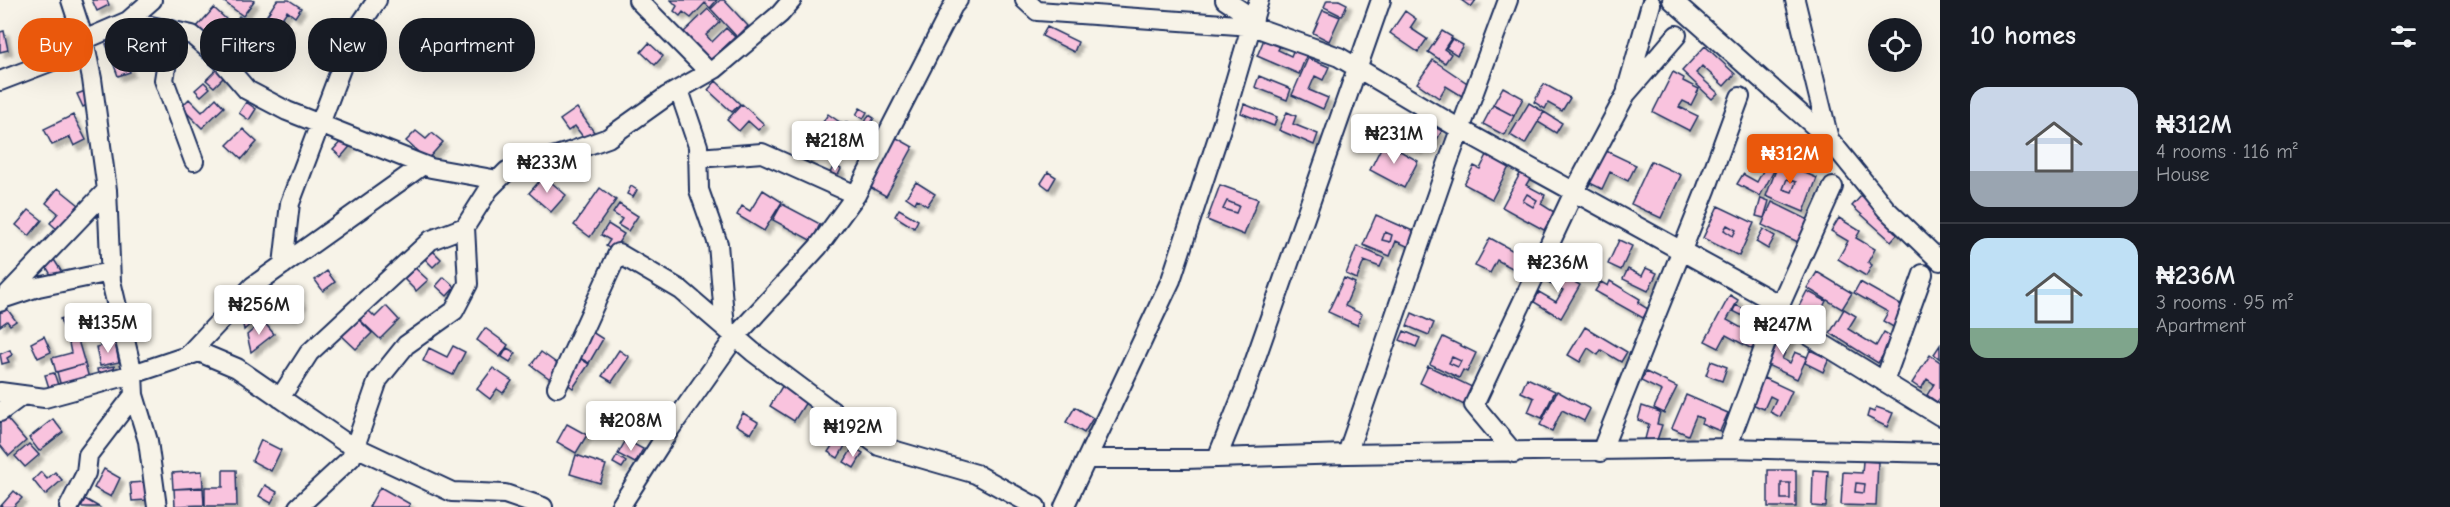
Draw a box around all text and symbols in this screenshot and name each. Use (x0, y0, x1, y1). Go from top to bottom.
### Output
chip: Buy (18, 18, 93, 72)
chip: Rent (105, 18, 188, 72)
chip: Filters (200, 18, 296, 72)
chip: New (308, 18, 387, 72)
chip: Apartment (399, 18, 535, 72)
map controls (1868, 18, 1922, 72)
button: locate (1868, 18, 1922, 72)
icon: filters (2387, 20, 2420, 53)
text: 10 homes (1970, 21, 2076, 51)
text: ₦312M (2156, 110, 2232, 140)
icon: home (2018, 111, 2090, 183)
pin: ₦231M (1352, 114, 1436, 165)
pin: ₦218M (793, 121, 877, 172)
text: ₦231M (1365, 122, 1423, 145)
text: ₦218M (806, 129, 864, 152)
pin: ₦312M (1748, 134, 1832, 185)
text: 4 rooms · 116 m² (2156, 140, 2298, 163)
text: ₦312M (1761, 142, 1819, 165)
pin: ₦233M (505, 143, 589, 194)
text: ₦233M (517, 151, 577, 174)
text: House (2156, 163, 2210, 186)
pin: ₦236M (1516, 243, 1600, 294)
text: ₦236M (1528, 251, 1588, 274)
text: ₦236M (2156, 261, 2235, 291)
icon: home (2018, 262, 2090, 334)
pin: ₦256M (217, 285, 301, 336)
text: 3 rooms · 95 m² (2156, 291, 2293, 314)
text: ₦256M (228, 293, 290, 316)
pin: ₦135M (66, 303, 150, 354)
pin: ₦247M (1741, 305, 1825, 356)
text: ₦135M (79, 311, 137, 334)
text: ₦247M (1754, 313, 1812, 336)
text: Apartment (2156, 314, 2246, 337)
pin: ₦208M (589, 401, 673, 452)
pin: ₦192M (811, 407, 895, 458)
text: ₦208M (600, 409, 662, 432)
text: ₦192M (824, 415, 882, 438)

